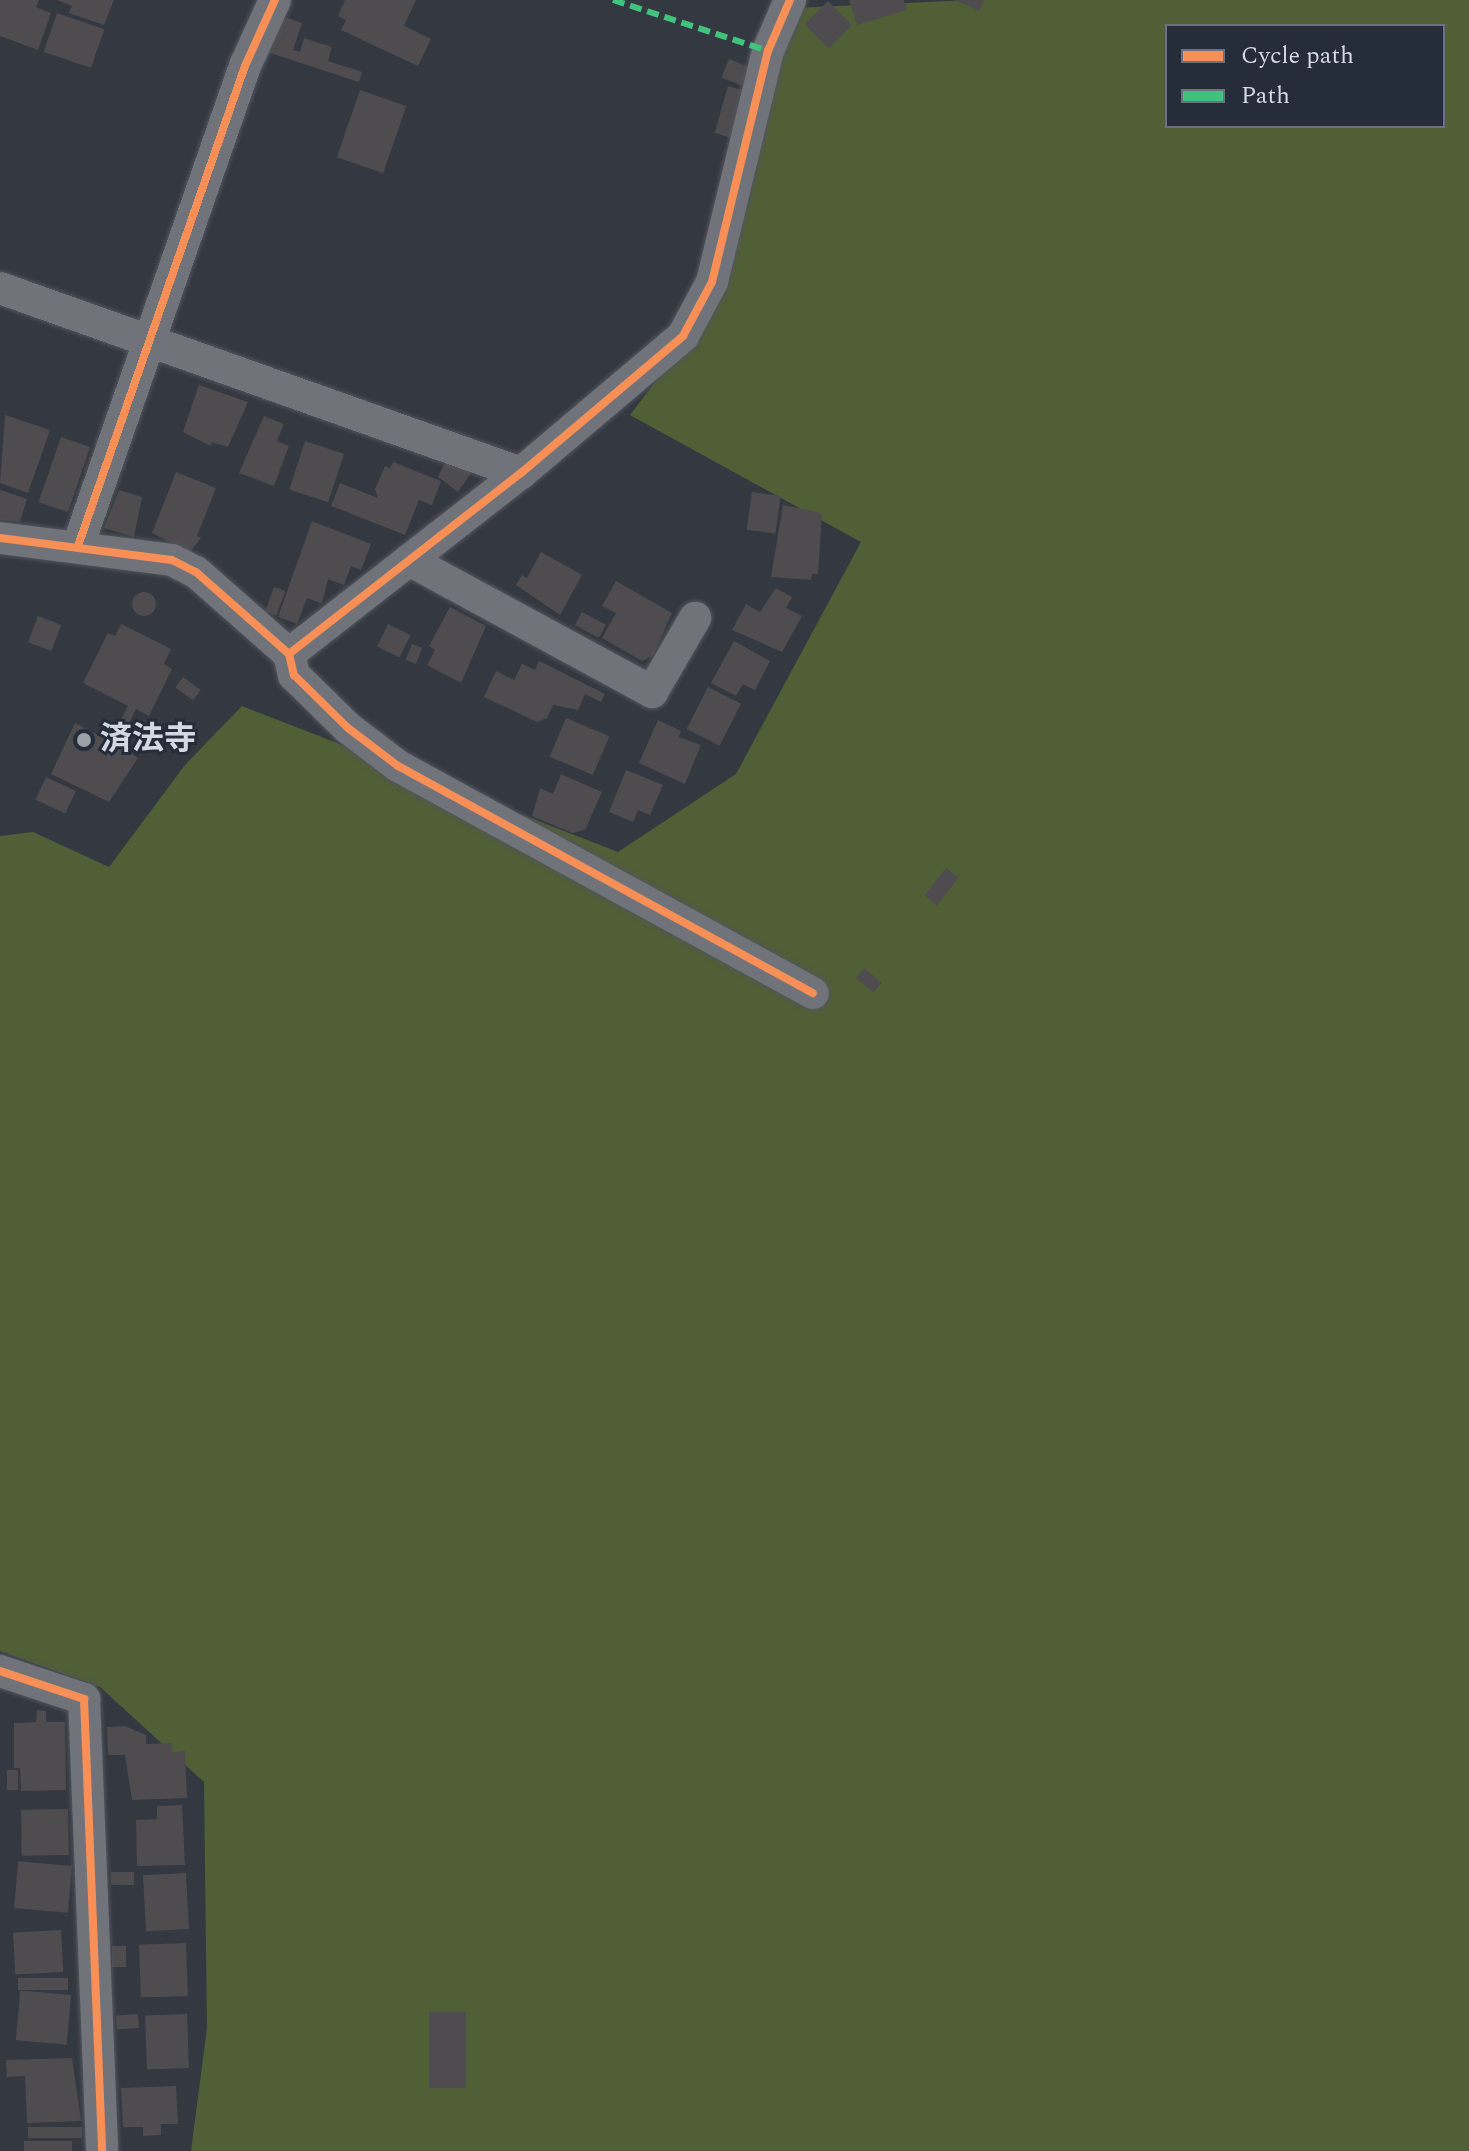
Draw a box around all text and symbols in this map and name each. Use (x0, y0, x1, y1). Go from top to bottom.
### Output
legend (1165, 24, 1445, 128)
text: Cycle path (1241, 38, 1354, 74)
text: Path (1241, 78, 1290, 114)
place label: 済法寺 (100, 721, 196, 759)
marker: 済法寺 (75, 731, 93, 749)

